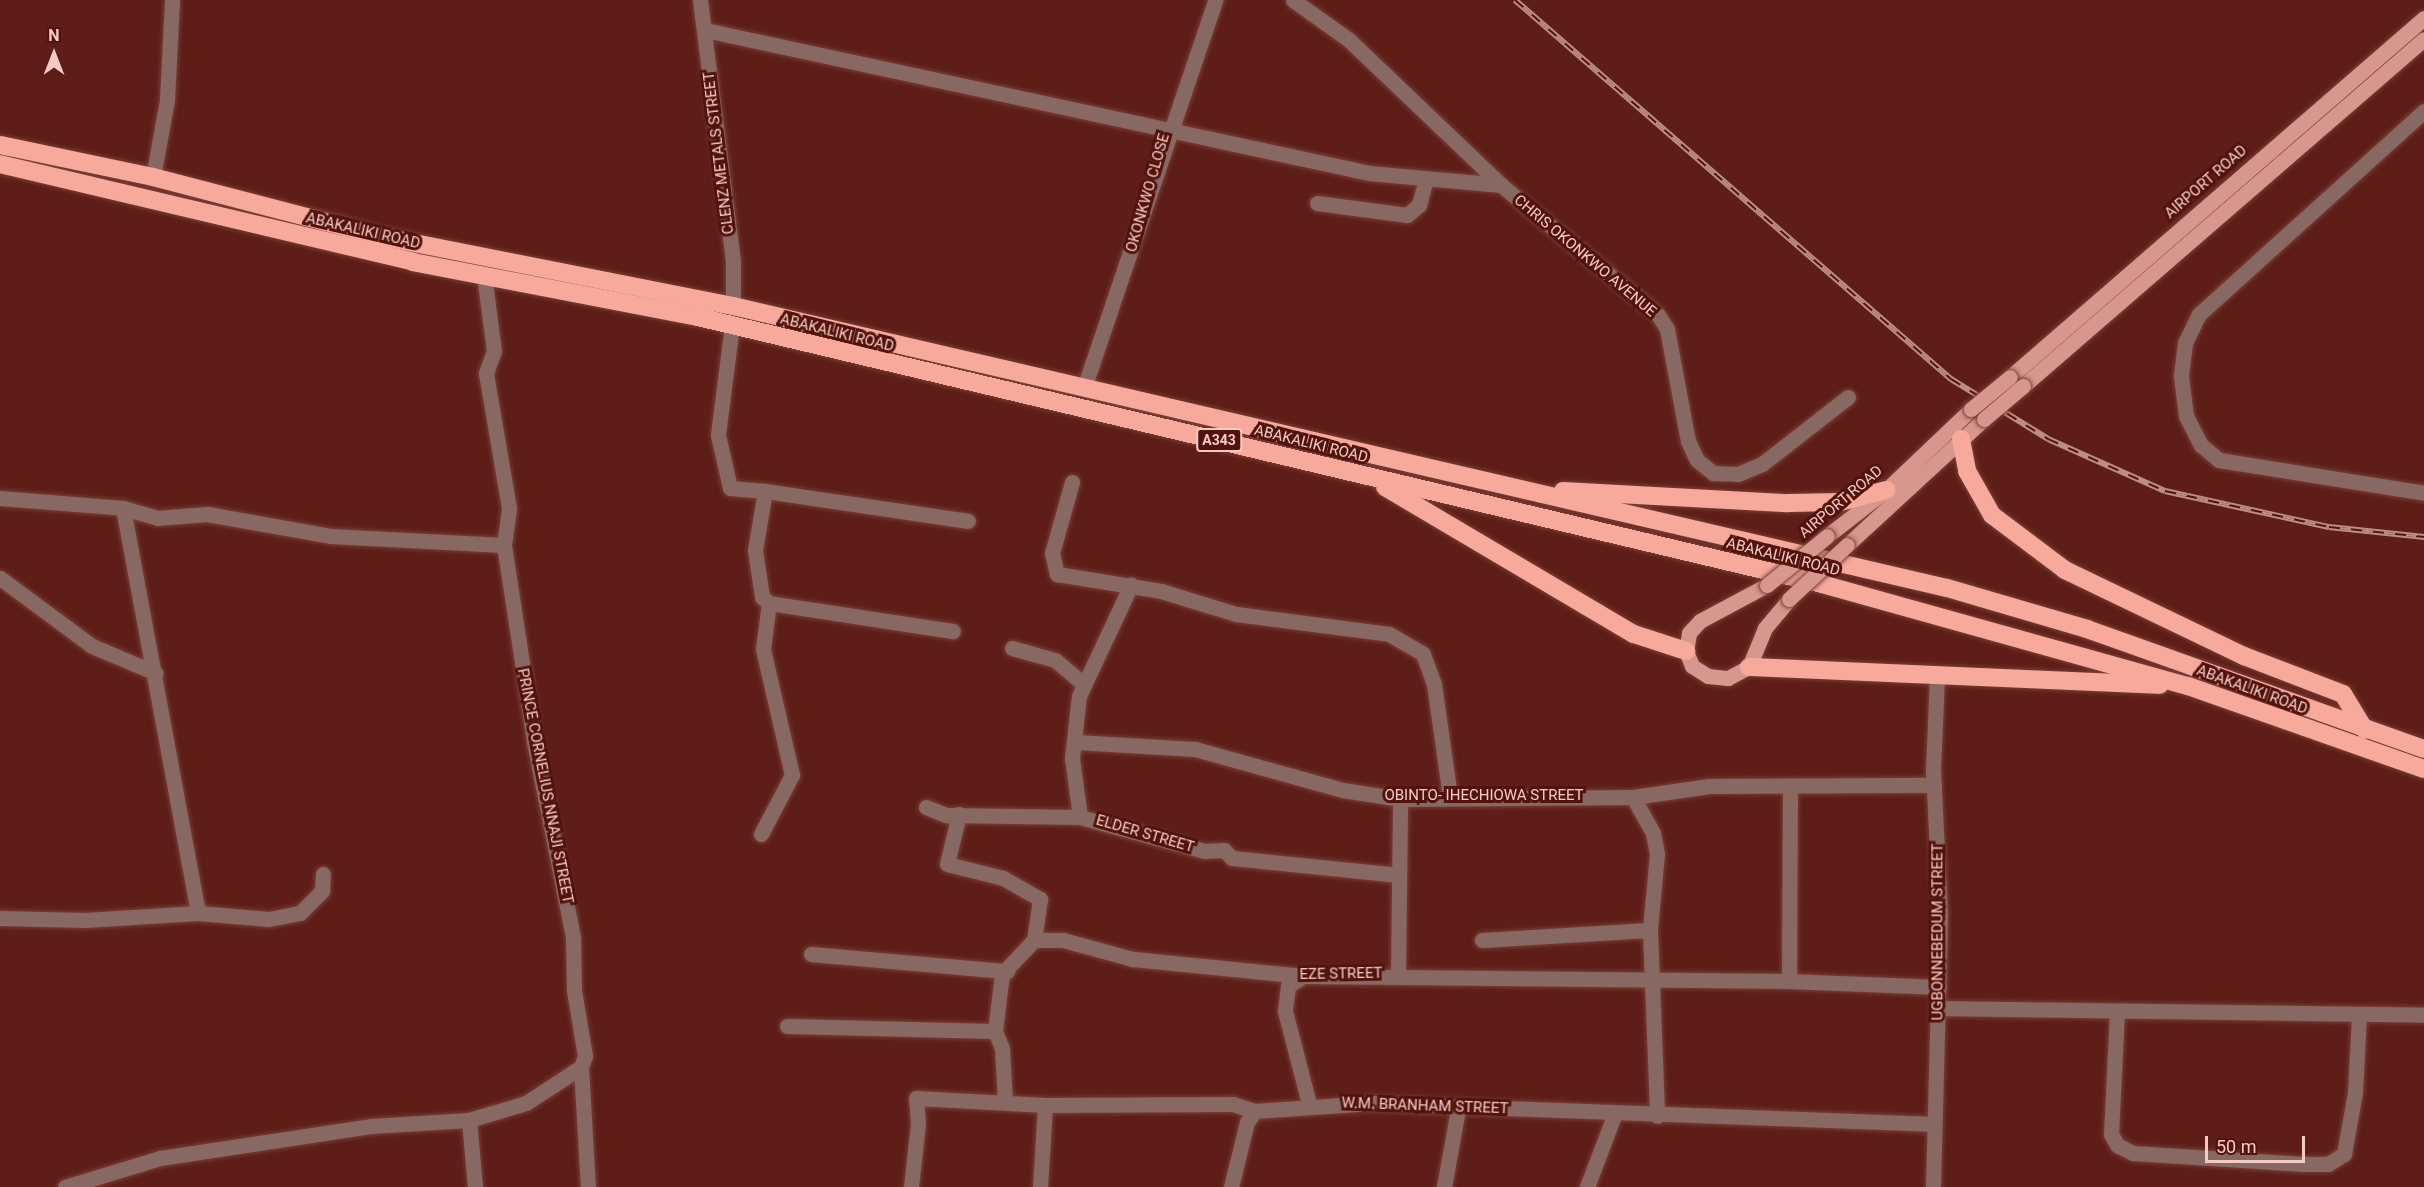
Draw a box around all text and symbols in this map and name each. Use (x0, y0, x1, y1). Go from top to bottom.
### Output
north arrow (24, 24, 84, 84)
text: N (48, 26, 60, 45)
street label: CLENZ METALS STREET (700, 71, 738, 235)
street label: OKONKWO CLOSE (1122, 132, 1174, 254)
street label: AIRPORT ROAD (2161, 141, 2251, 223)
street label: CHRIS OKONKWO AVENUE (1510, 191, 1660, 321)
street label: ABAKALIKI ROAD (304, 209, 422, 253)
street label: ABAKALIKI ROAD (778, 310, 896, 356)
street label: ABAKALIKI ROAD (1252, 421, 1370, 467)
road number: A343 (1195, 429, 1243, 451)
street label: AIRPORT ROAD (1796, 462, 1886, 542)
street label: ABAKALIKI ROAD (1724, 534, 1842, 580)
street label: ABAKALIKI ROAD (2194, 662, 2310, 718)
street label: PRINCE CORNELIUS NNAJI STREET (513, 667, 577, 905)
street label: OBINTO- IHECHIOWA STREET (1384, 787, 1584, 805)
street label: ELDER STREET (1094, 811, 1196, 857)
street label: UGBONNEBEDUM STREET (1929, 843, 1947, 1021)
street label: EZE STREET (1299, 964, 1383, 984)
street label: W.M. BRANHAM STREET (1341, 1094, 1509, 1118)
scale bar (2208, 1124, 2308, 1162)
text: 50 m (2216, 1136, 2256, 1157)

